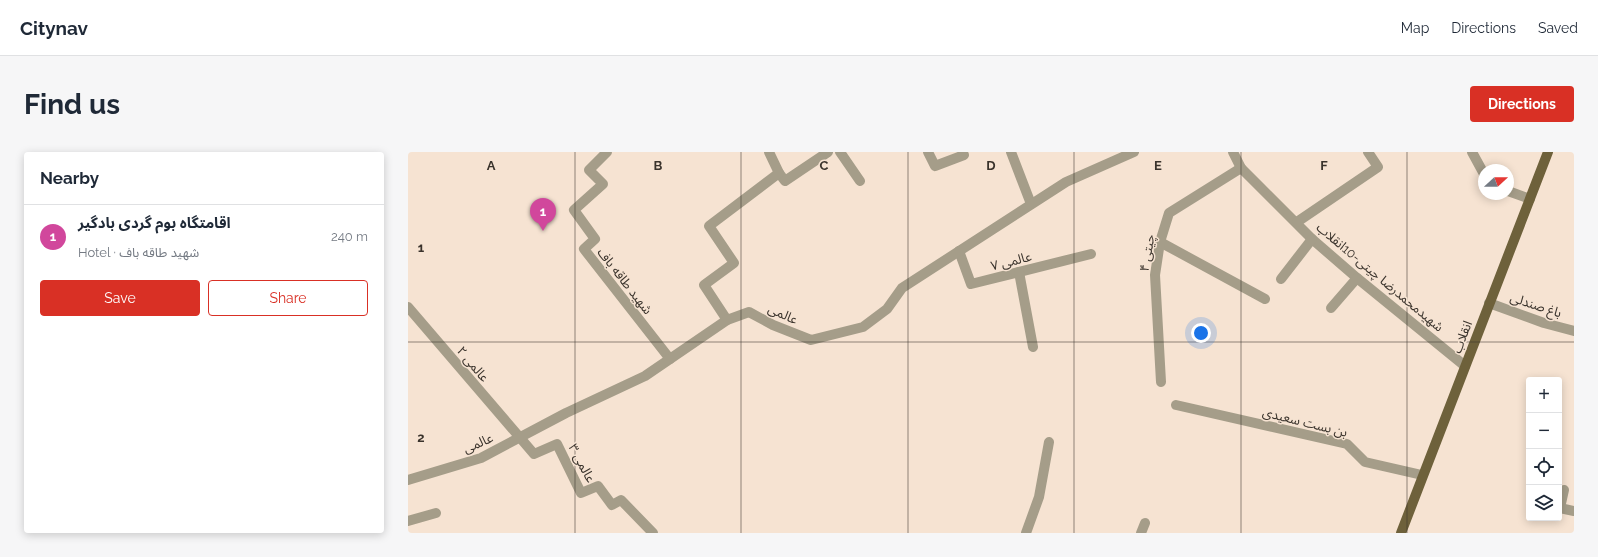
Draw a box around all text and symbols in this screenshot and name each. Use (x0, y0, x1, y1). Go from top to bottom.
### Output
text: Citynav (20, 17, 88, 39)
text: Map (1401, 20, 1429, 36)
text: Directions (1451, 20, 1516, 36)
text: Saved (1538, 20, 1578, 36)
button: Directions (1470, 86, 1574, 122)
text: Find us (24, 88, 120, 121)
text: A (487, 158, 496, 173)
text: B (654, 158, 663, 173)
text: C (820, 158, 829, 173)
text: D (986, 158, 996, 173)
text: E (1154, 158, 1162, 173)
text: F (1320, 158, 1328, 173)
north arrow (1478, 164, 1514, 200)
text: Nearby (40, 168, 99, 188)
pin: 1 (530, 198, 556, 231)
text: اقامتگاه بوم گردی بادگیر (78, 214, 231, 232)
street label: شهیدمحمدرضا چیتی-10انقلاب (1312, 220, 1446, 336)
text: 1 (50, 229, 56, 244)
text: 240 m (331, 229, 368, 244)
street label: چیتی ۴ (1136, 233, 1160, 273)
text: 1 (418, 240, 425, 255)
text: Hotel · شهید طاقه باف (78, 245, 199, 260)
street label: شهید طاقه باف (594, 245, 656, 318)
street label: عالمی ۷ (989, 249, 1034, 274)
button: Save (40, 280, 200, 316)
button: Share (208, 280, 368, 316)
street label: باغ صندلی (1507, 290, 1564, 323)
street label: عالمی (765, 301, 801, 328)
street label: انقلاب (1449, 319, 1475, 356)
your location (1191, 323, 1211, 343)
street label: عالمی ۲ (453, 343, 492, 386)
map controls (1526, 377, 1562, 521)
button: + (1526, 377, 1562, 413)
street label: بن بست سعیدی (1261, 404, 1349, 441)
button: − (1526, 413, 1562, 449)
text: 2 (417, 430, 425, 445)
street label: عالمی (461, 430, 496, 457)
street label: عالمی ۳ (565, 441, 599, 486)
button: locate (1526, 449, 1562, 485)
button: layers (1526, 485, 1562, 521)

